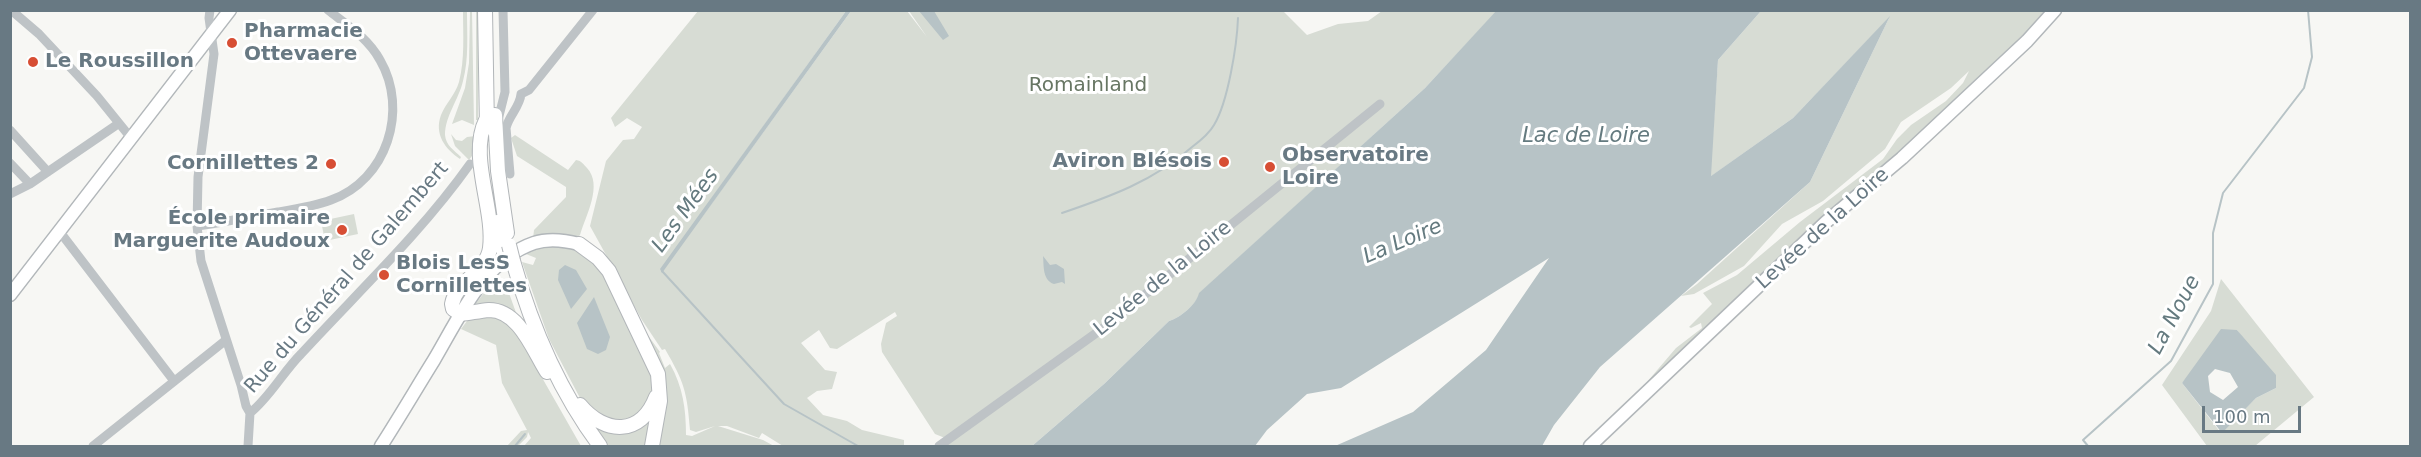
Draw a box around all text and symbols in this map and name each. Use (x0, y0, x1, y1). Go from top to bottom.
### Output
place label: Pharmacie Ottevaere (244, 20, 363, 67)
marker: Pharmacie Ottevaere (225, 36, 239, 50)
place label: Le Roussillon (45, 50, 194, 74)
marker: Le Roussillon (26, 55, 40, 69)
park label: Romainland (1029, 74, 1147, 98)
water label: Lac de Loire (1522, 124, 1650, 150)
place label: Observatoire Loire (1282, 144, 1429, 191)
place label: Aviron Blésois (1052, 150, 1212, 174)
place label: Cornillettes 2 (167, 152, 319, 176)
marker: Aviron Blésois (1217, 155, 1231, 169)
street label: Rue du Général de Galembert (240, 157, 454, 399)
marker: Cornillettes 2 (324, 157, 338, 171)
marker: Observatoire Loire (1263, 160, 1277, 174)
street label: Levée de la Loire (1752, 163, 1894, 295)
water label: Les Mées (647, 164, 725, 258)
place label: École primaire Marguerite Audoux (113, 207, 330, 254)
water label: La Loire (1360, 214, 1446, 270)
street label: Levée de la Loire (1089, 216, 1237, 342)
marker: École primaire Marguerite Audoux (335, 223, 349, 237)
place label: Blois LesS Cornillettes (396, 252, 527, 299)
marker: Blois LesS Cornillettes (377, 268, 391, 282)
water label: La Noue (2144, 271, 2206, 359)
scale bar (2205, 394, 2304, 432)
text: 100 m (2213, 406, 2271, 427)

